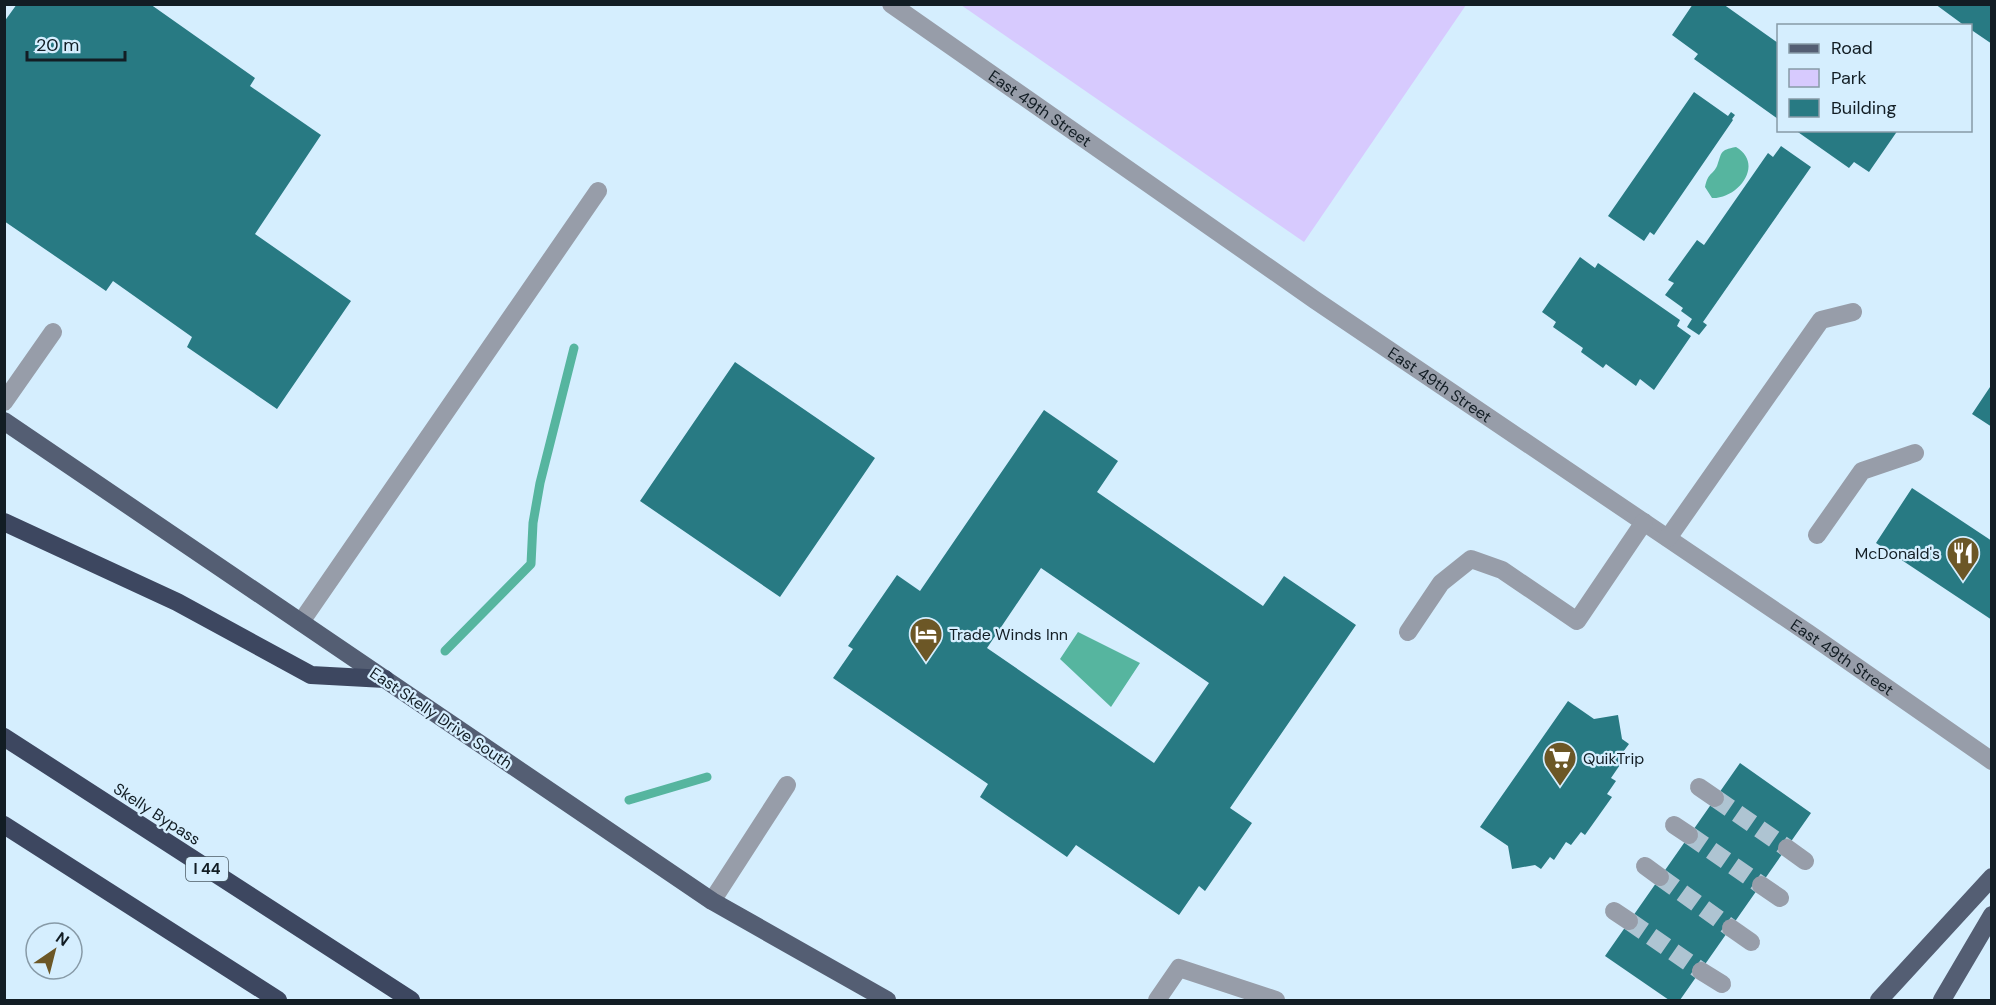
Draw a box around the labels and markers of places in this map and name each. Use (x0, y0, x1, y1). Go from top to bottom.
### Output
restaurant icon: McDonald's (1945, 535, 1981, 582)
place label: McDonald's (1855, 543, 1940, 564)
hotel icon: Trade Winds Inn (908, 616, 944, 663)
place label: Trade Winds Inn (949, 624, 1068, 645)
supermarket icon: QuikTrip (1542, 740, 1578, 787)
place label: QuikTrip (1583, 748, 1644, 769)

